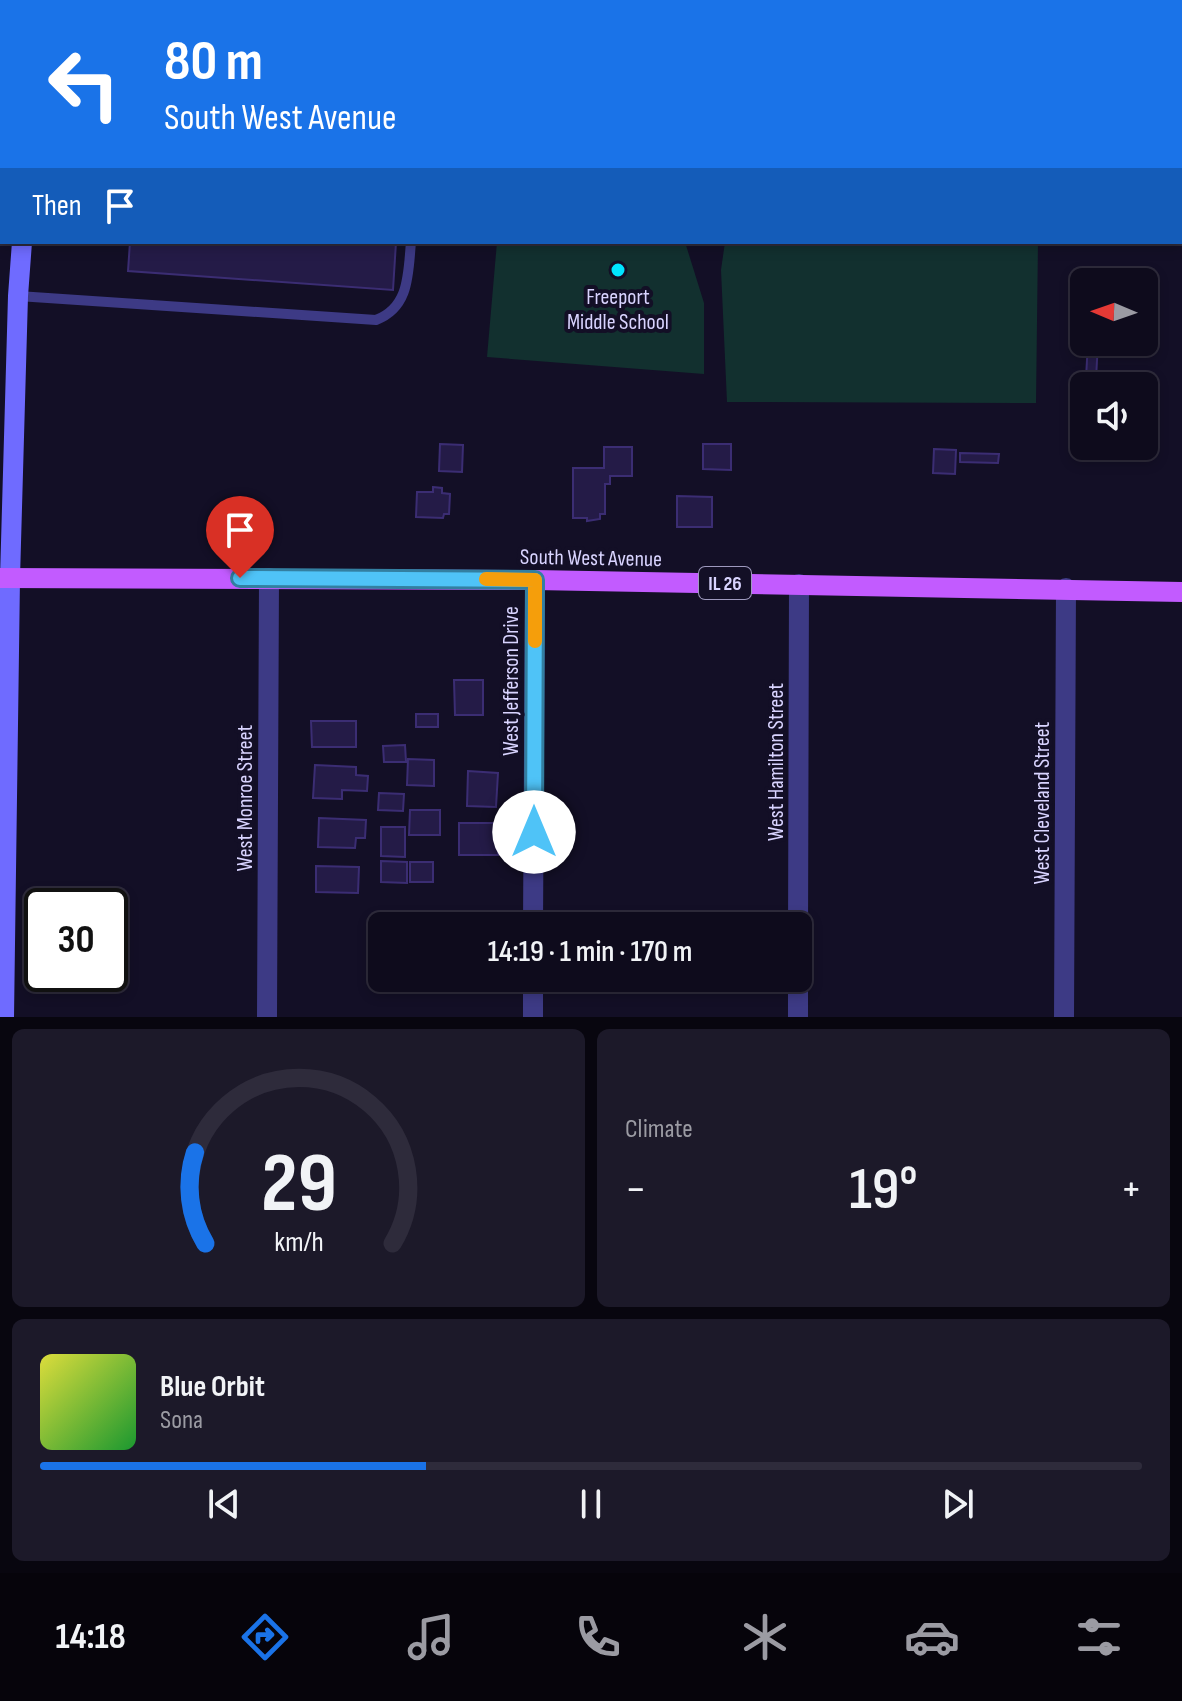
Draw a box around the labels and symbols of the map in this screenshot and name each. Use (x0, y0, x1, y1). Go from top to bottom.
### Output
marker: Freeport Middle School (609, 261, 627, 279)
north arrow (1070, 268, 1158, 356)
place label: Freeport Middle School (567, 284, 669, 336)
pin (206, 496, 274, 578)
street label: South West Avenue (520, 544, 662, 573)
road number: IL 26 (699, 567, 751, 599)
street label: West Jefferson Drive (498, 606, 525, 756)
street label: West Hamilton Street (763, 683, 790, 841)
street label: West Cleveland Street (1029, 721, 1056, 884)
street label: West Monroe Street (232, 725, 259, 871)
position arrow (492, 790, 576, 874)
speed limit sign: 30 (24, 888, 128, 992)

